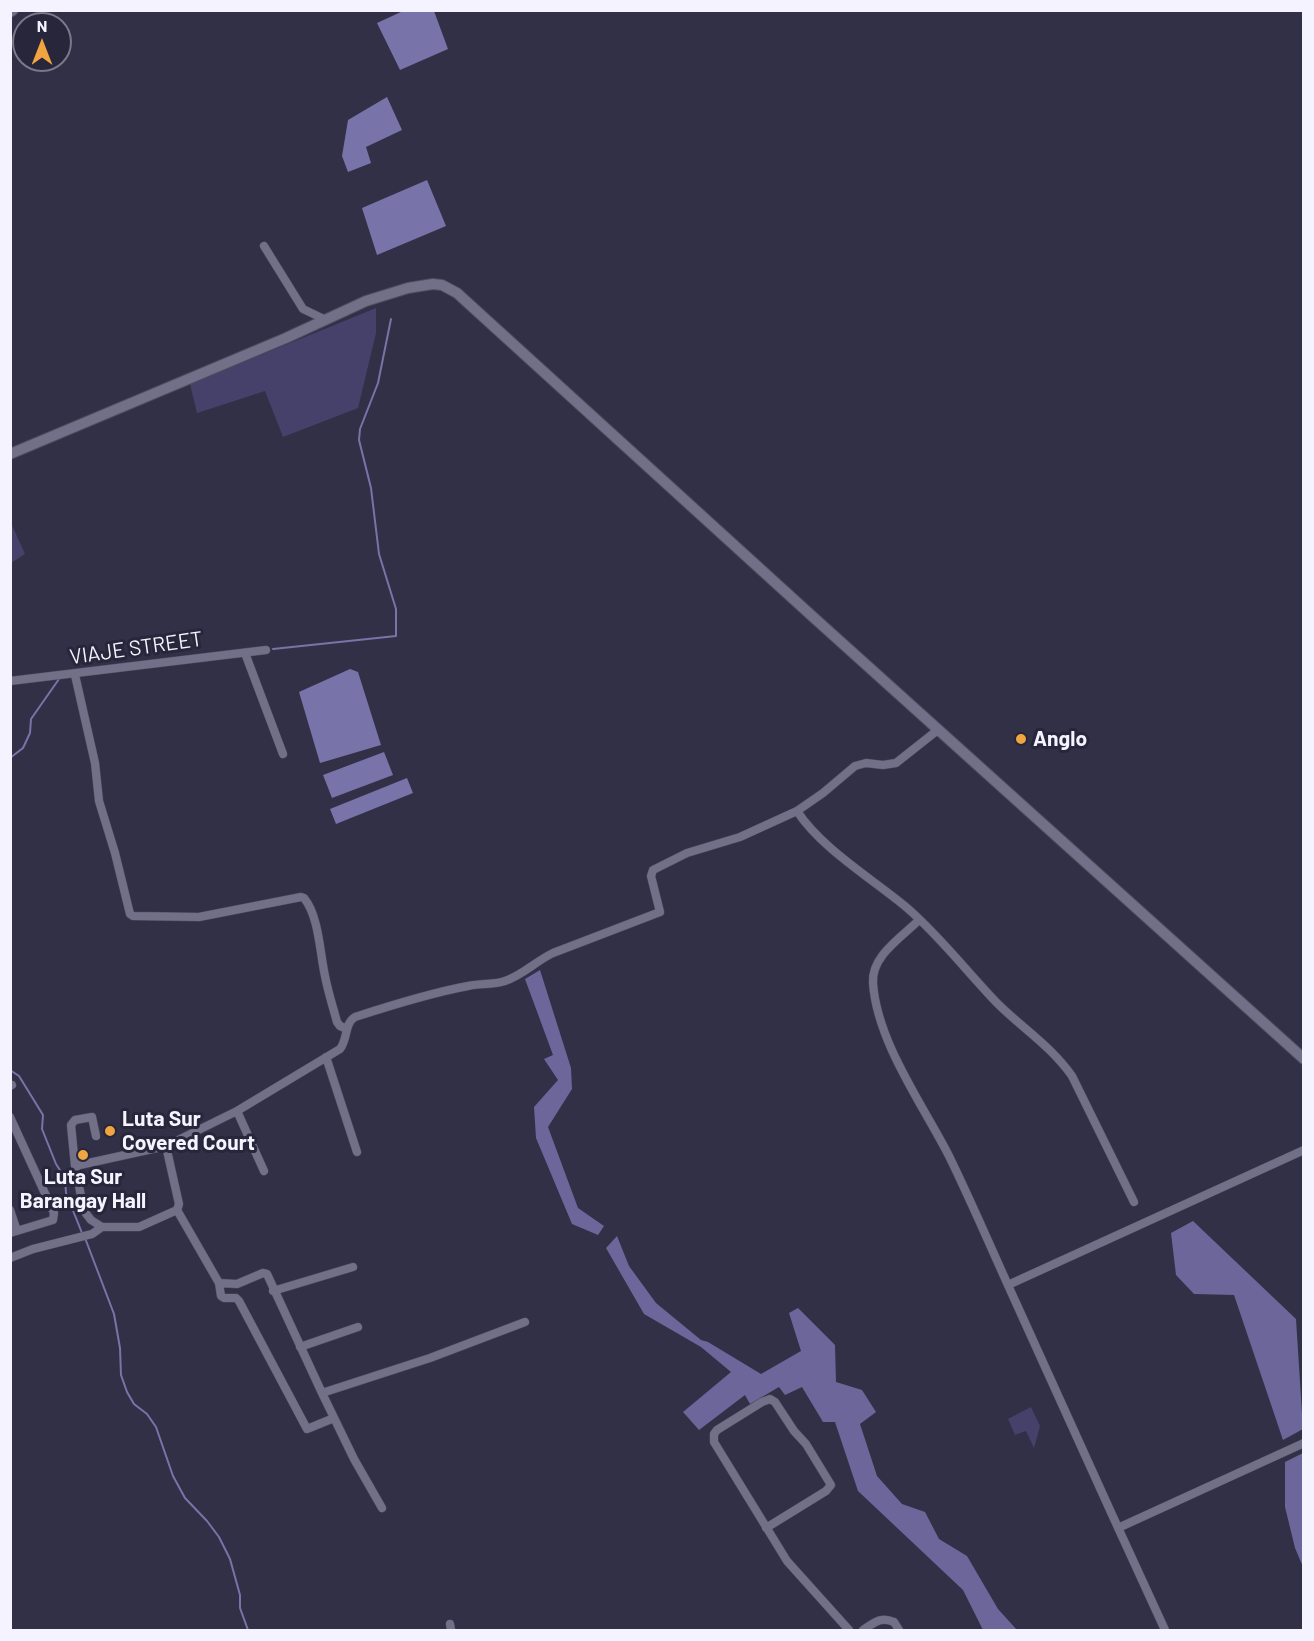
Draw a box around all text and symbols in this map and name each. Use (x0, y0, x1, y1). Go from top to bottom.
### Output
north arrow (12, 12, 72, 72)
text: N (37, 16, 47, 35)
street label: VIAJE STREET (68, 626, 204, 670)
place label: Anglo (1033, 726, 1087, 752)
marker: Anglo (1014, 732, 1028, 746)
place label: Luta Sur Covered Court (122, 1106, 255, 1156)
marker: Luta Sur Covered Court (103, 1124, 117, 1138)
marker: Luta Sur Barangay Hall (76, 1148, 90, 1162)
place label: Luta Sur Barangay Hall (20, 1164, 146, 1214)

